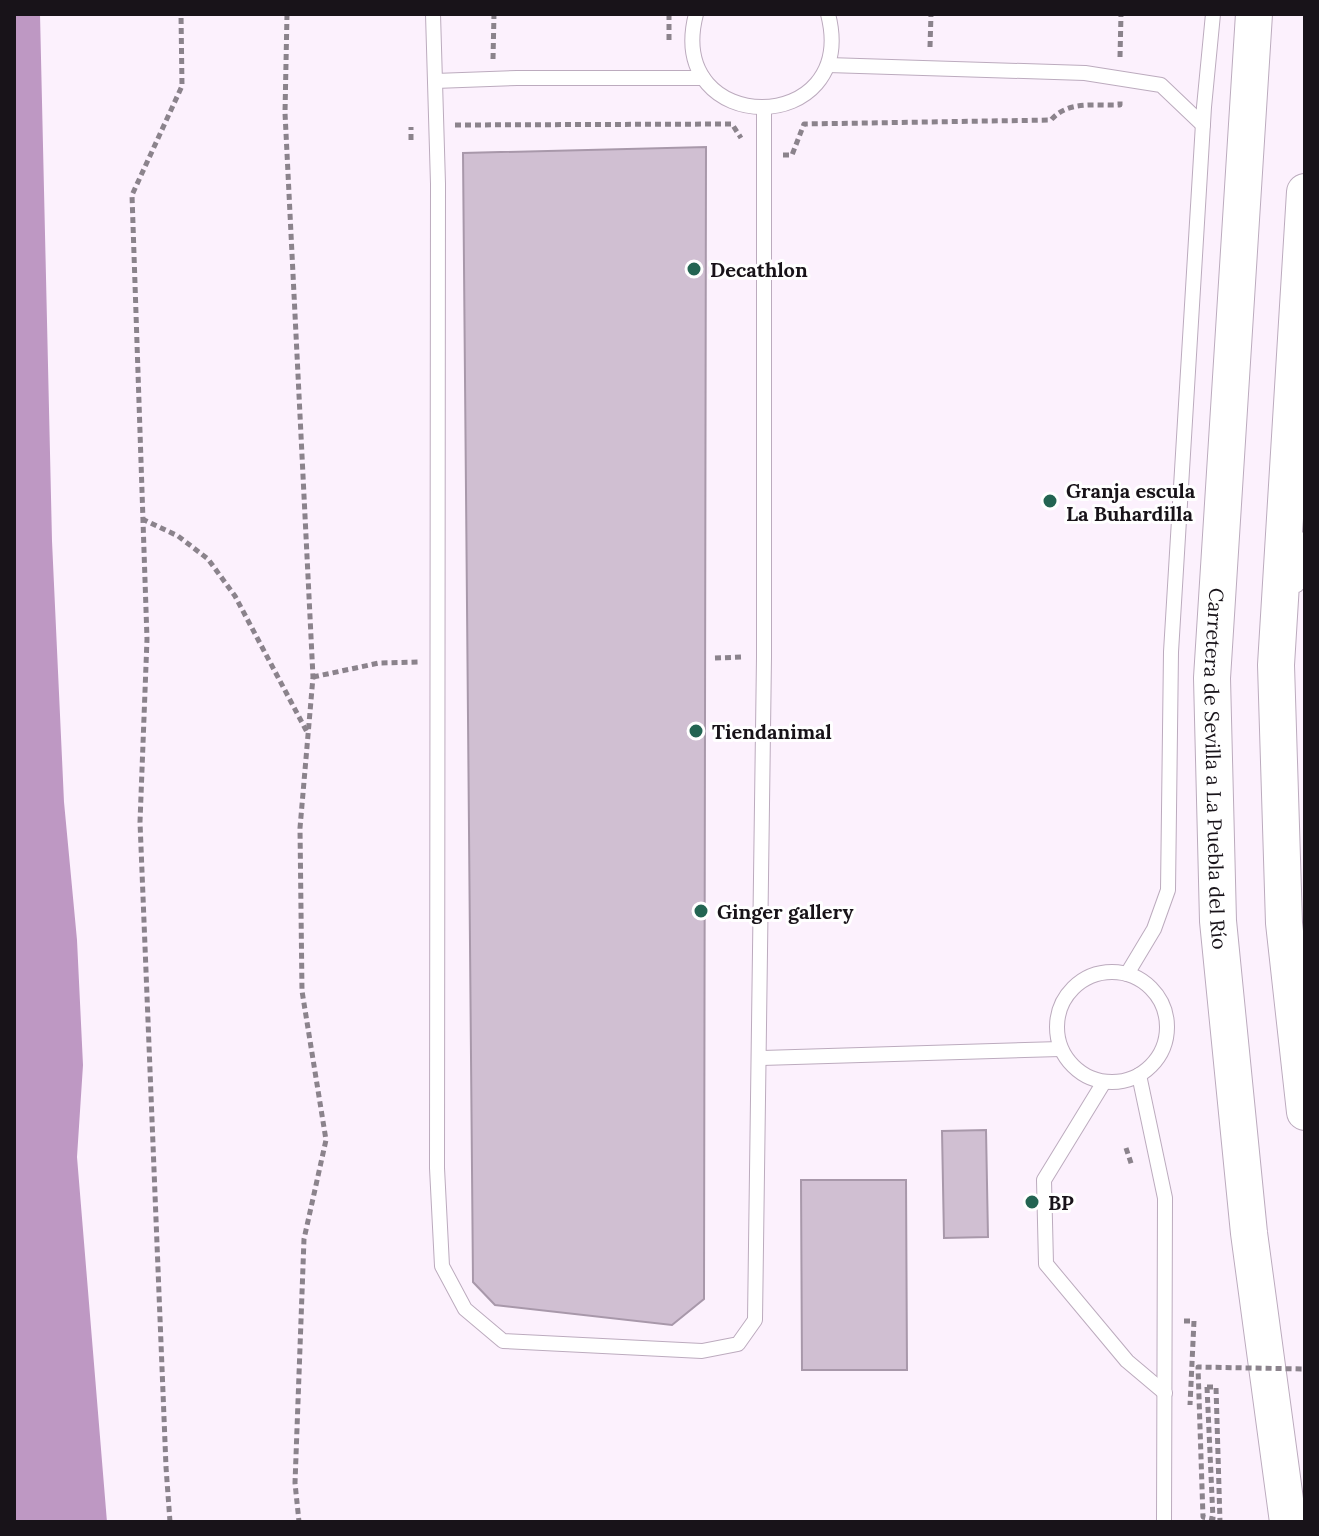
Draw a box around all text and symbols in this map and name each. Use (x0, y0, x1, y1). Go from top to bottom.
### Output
place label: Decathlon (710, 257, 808, 282)
marker: Decathlon (685, 260, 703, 278)
place label: Granja escula La Buhardilla (1066, 478, 1196, 526)
marker: Granja escula La Buhardilla (1041, 492, 1059, 510)
street label: Carretera de Sevilla a La Puebla del Río (1199, 587, 1233, 950)
place label: Tiendanimal (712, 719, 832, 744)
marker: Tiendanimal (687, 722, 705, 740)
place label: Ginger gallery (717, 899, 854, 924)
marker: Ginger gallery (692, 902, 710, 920)
place label: BP (1048, 1190, 1074, 1215)
marker: BP (1023, 1193, 1041, 1211)

